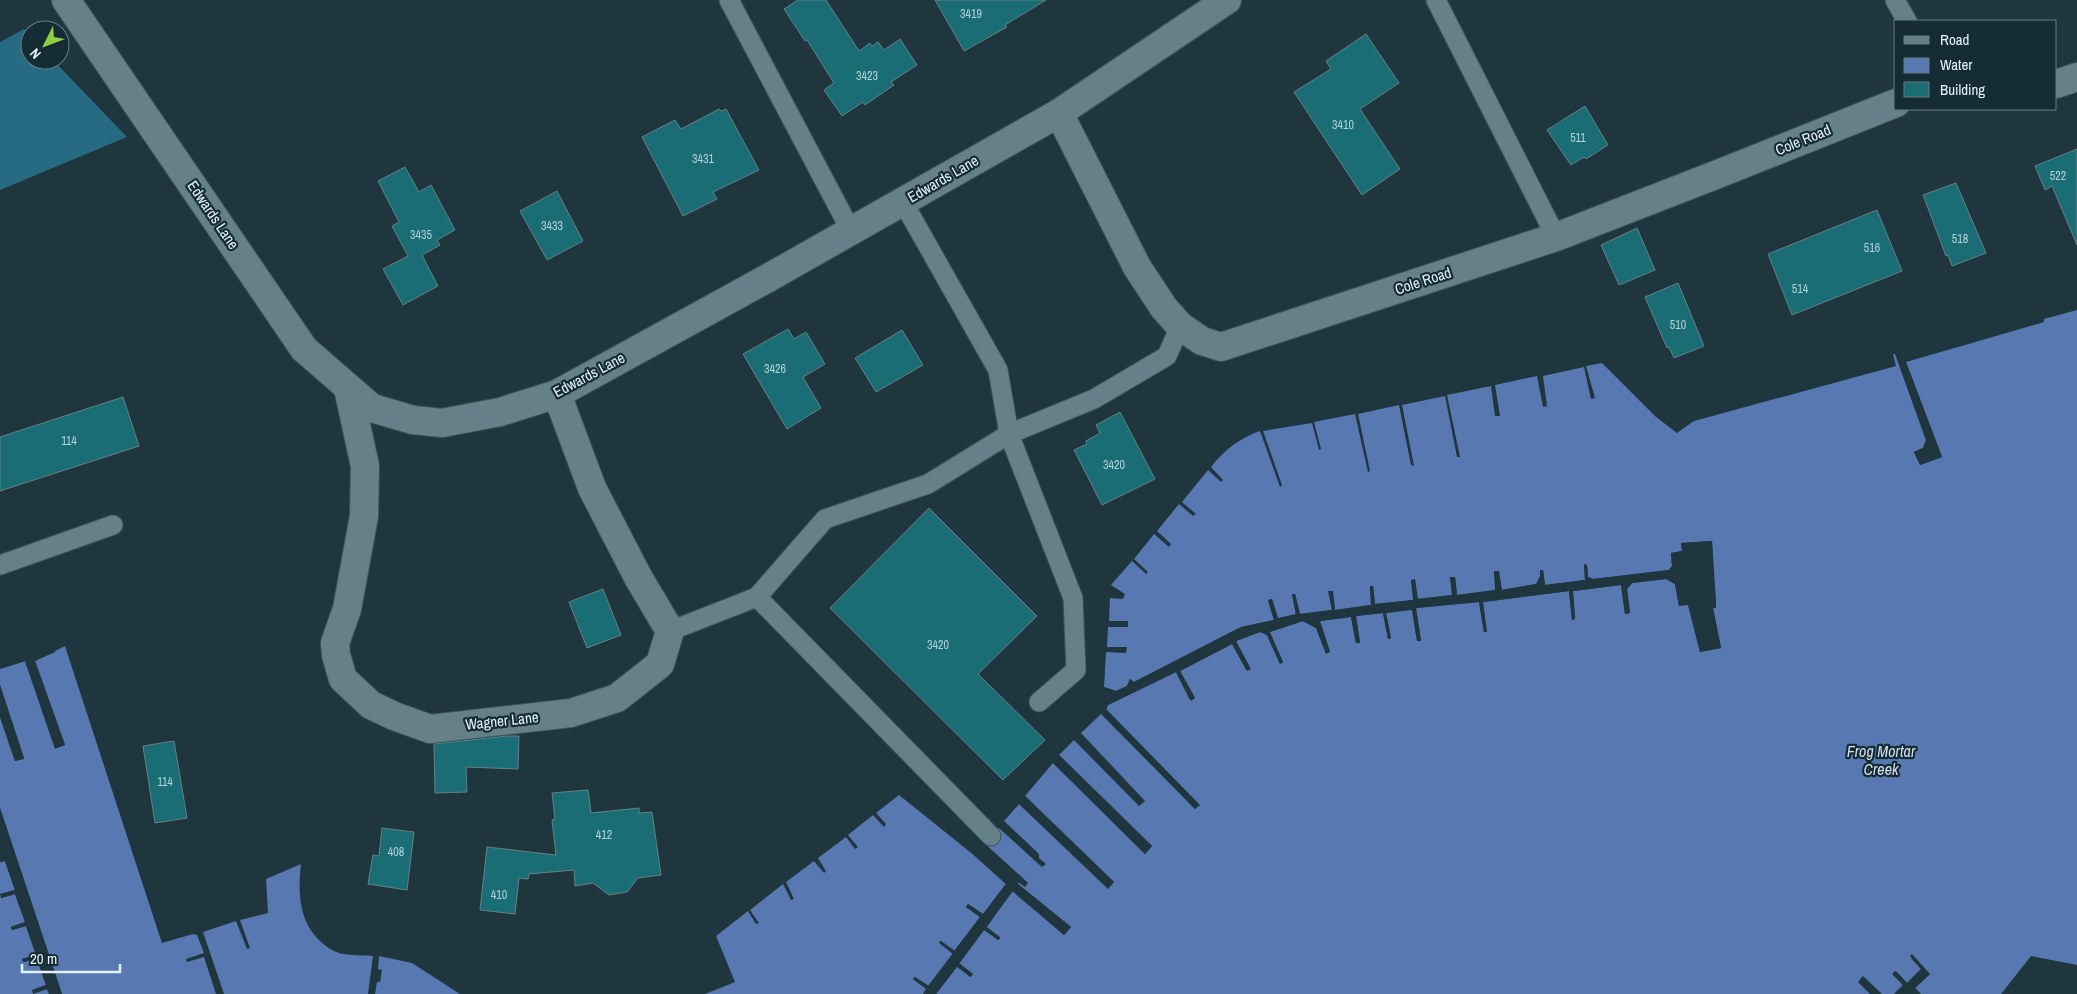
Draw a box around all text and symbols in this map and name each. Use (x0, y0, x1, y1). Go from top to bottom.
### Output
house number: 3419 (960, 6, 982, 22)
north arrow (20, 20, 70, 70)
legend (1894, 20, 2057, 110)
text: Road (1940, 29, 1969, 50)
text: N (26, 45, 45, 63)
text: Water (1940, 54, 1972, 75)
house number: 3423 (856, 68, 878, 84)
text: Building (1940, 79, 1985, 100)
house number: 3410 (1332, 117, 1354, 133)
street label: Cole Road (1772, 119, 1834, 160)
house number: 511 (1570, 130, 1586, 146)
street label: Edwards Lane (903, 150, 982, 207)
house number: 3431 (692, 151, 714, 167)
house number: 522 (2050, 168, 2066, 184)
street label: Edwards Lane (183, 176, 244, 253)
house number: 3433 (541, 218, 563, 234)
house number: 3435 (410, 227, 432, 243)
house number: 518 (1952, 231, 1968, 247)
house number: 516 (1864, 240, 1880, 256)
street label: Cole Road (1392, 262, 1454, 299)
house number: 514 (1792, 281, 1809, 297)
house number: 510 (1670, 317, 1686, 333)
street label: Edwards Lane (549, 347, 629, 402)
house number: 3426 (764, 361, 786, 377)
house number: 114 (61, 433, 77, 449)
house number: 3420 (1103, 457, 1125, 473)
house number: 3420 (927, 637, 949, 653)
street label: Wagner Lane (464, 706, 540, 735)
water label: Frog Mortar Creek (1847, 740, 1916, 780)
house number: 114 (157, 774, 173, 790)
house number: 412 (596, 827, 612, 843)
house number: 408 (388, 844, 404, 860)
house number: 410 (491, 887, 507, 903)
scale bar (22, 942, 120, 974)
text: 20 m (30, 948, 57, 969)

